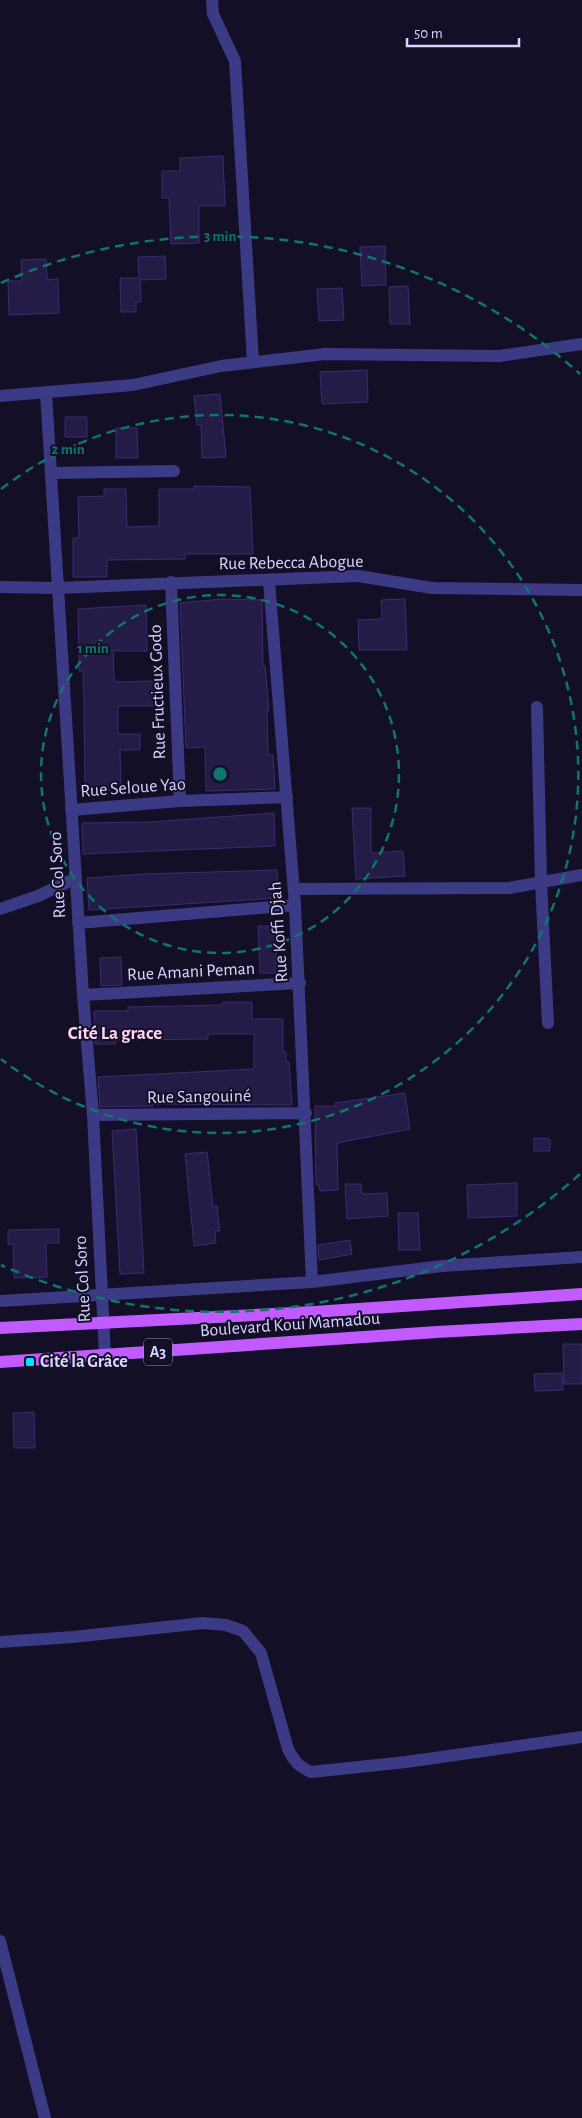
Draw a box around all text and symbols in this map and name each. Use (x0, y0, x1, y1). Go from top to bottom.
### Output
scale bar (407, 15, 520, 47)
text: 50 m (414, 26, 443, 41)
text: 3 min (204, 229, 236, 244)
text: 2 min (51, 442, 85, 457)
street label: Rue Rebecca Abogue (218, 553, 364, 573)
street label: Rue Fructieux Godo (147, 624, 169, 760)
text: 1 min (77, 641, 109, 656)
centre of rings (211, 765, 229, 783)
street label: Rue Seloue Yao (80, 775, 187, 801)
street label: Rue Col Soro (47, 831, 69, 919)
street label: Rue Koffi Djah (266, 881, 292, 983)
street label: Rue Amani Peman (127, 960, 255, 984)
district label: Cité La grace (68, 1024, 162, 1043)
street label: Rue Sangouiné (147, 1087, 251, 1107)
street label: Rue Col Soro (72, 1235, 94, 1323)
street label: Boulevard Koui Mamadou (199, 1310, 381, 1340)
road number: A3 (144, 1338, 172, 1365)
place label: Cité la Grâce (40, 1353, 128, 1371)
marker: Cité la Grâce (24, 1356, 36, 1368)

